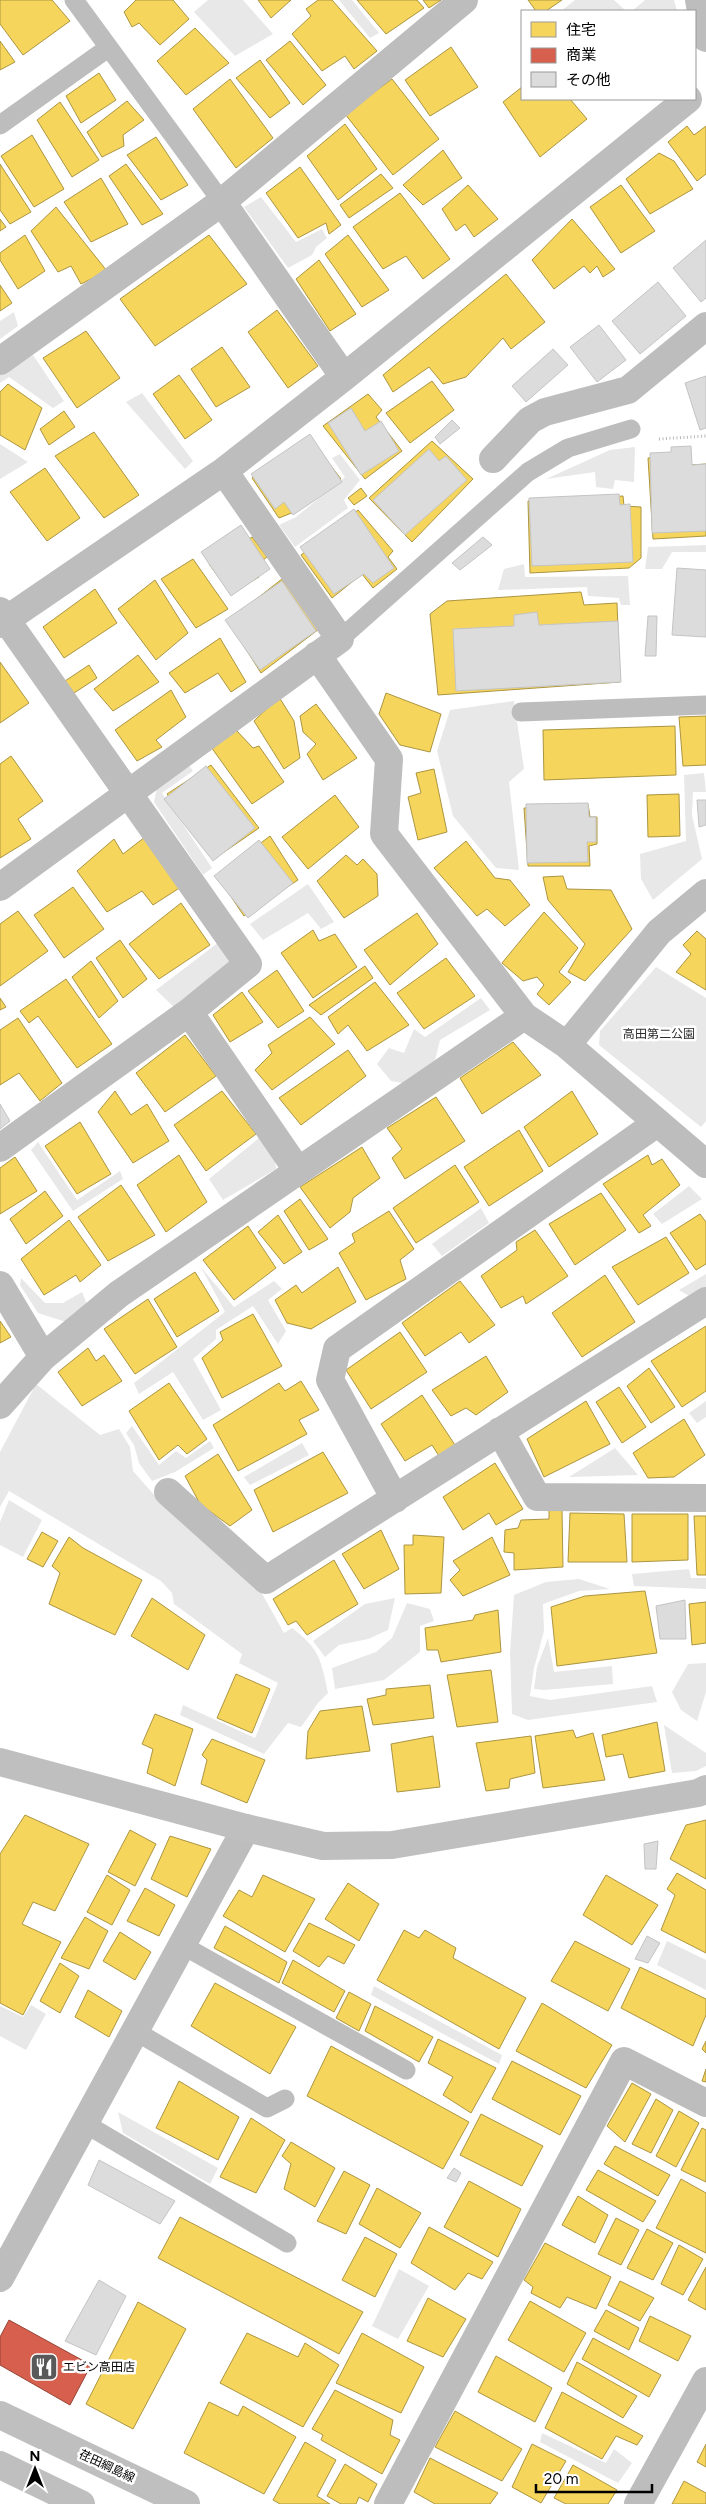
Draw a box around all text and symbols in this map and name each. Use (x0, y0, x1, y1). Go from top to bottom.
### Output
legend (521, 10, 696, 100)
text: 住宅 (566, 21, 596, 39)
text: 商業 (566, 46, 596, 64)
text: その他 (566, 71, 611, 89)
park label: 高田第二公園 (623, 1027, 695, 1041)
restaurant icon: エビン高田店 (29, 2352, 59, 2382)
place label: エビン高田店 (63, 2360, 135, 2374)
north arrow (10, 2444, 60, 2494)
street label: 荏田綱島線 (77, 2447, 137, 2485)
text: N (30, 2448, 40, 2465)
scale bar (536, 2462, 652, 2494)
text: 20 m (544, 2470, 578, 2488)

